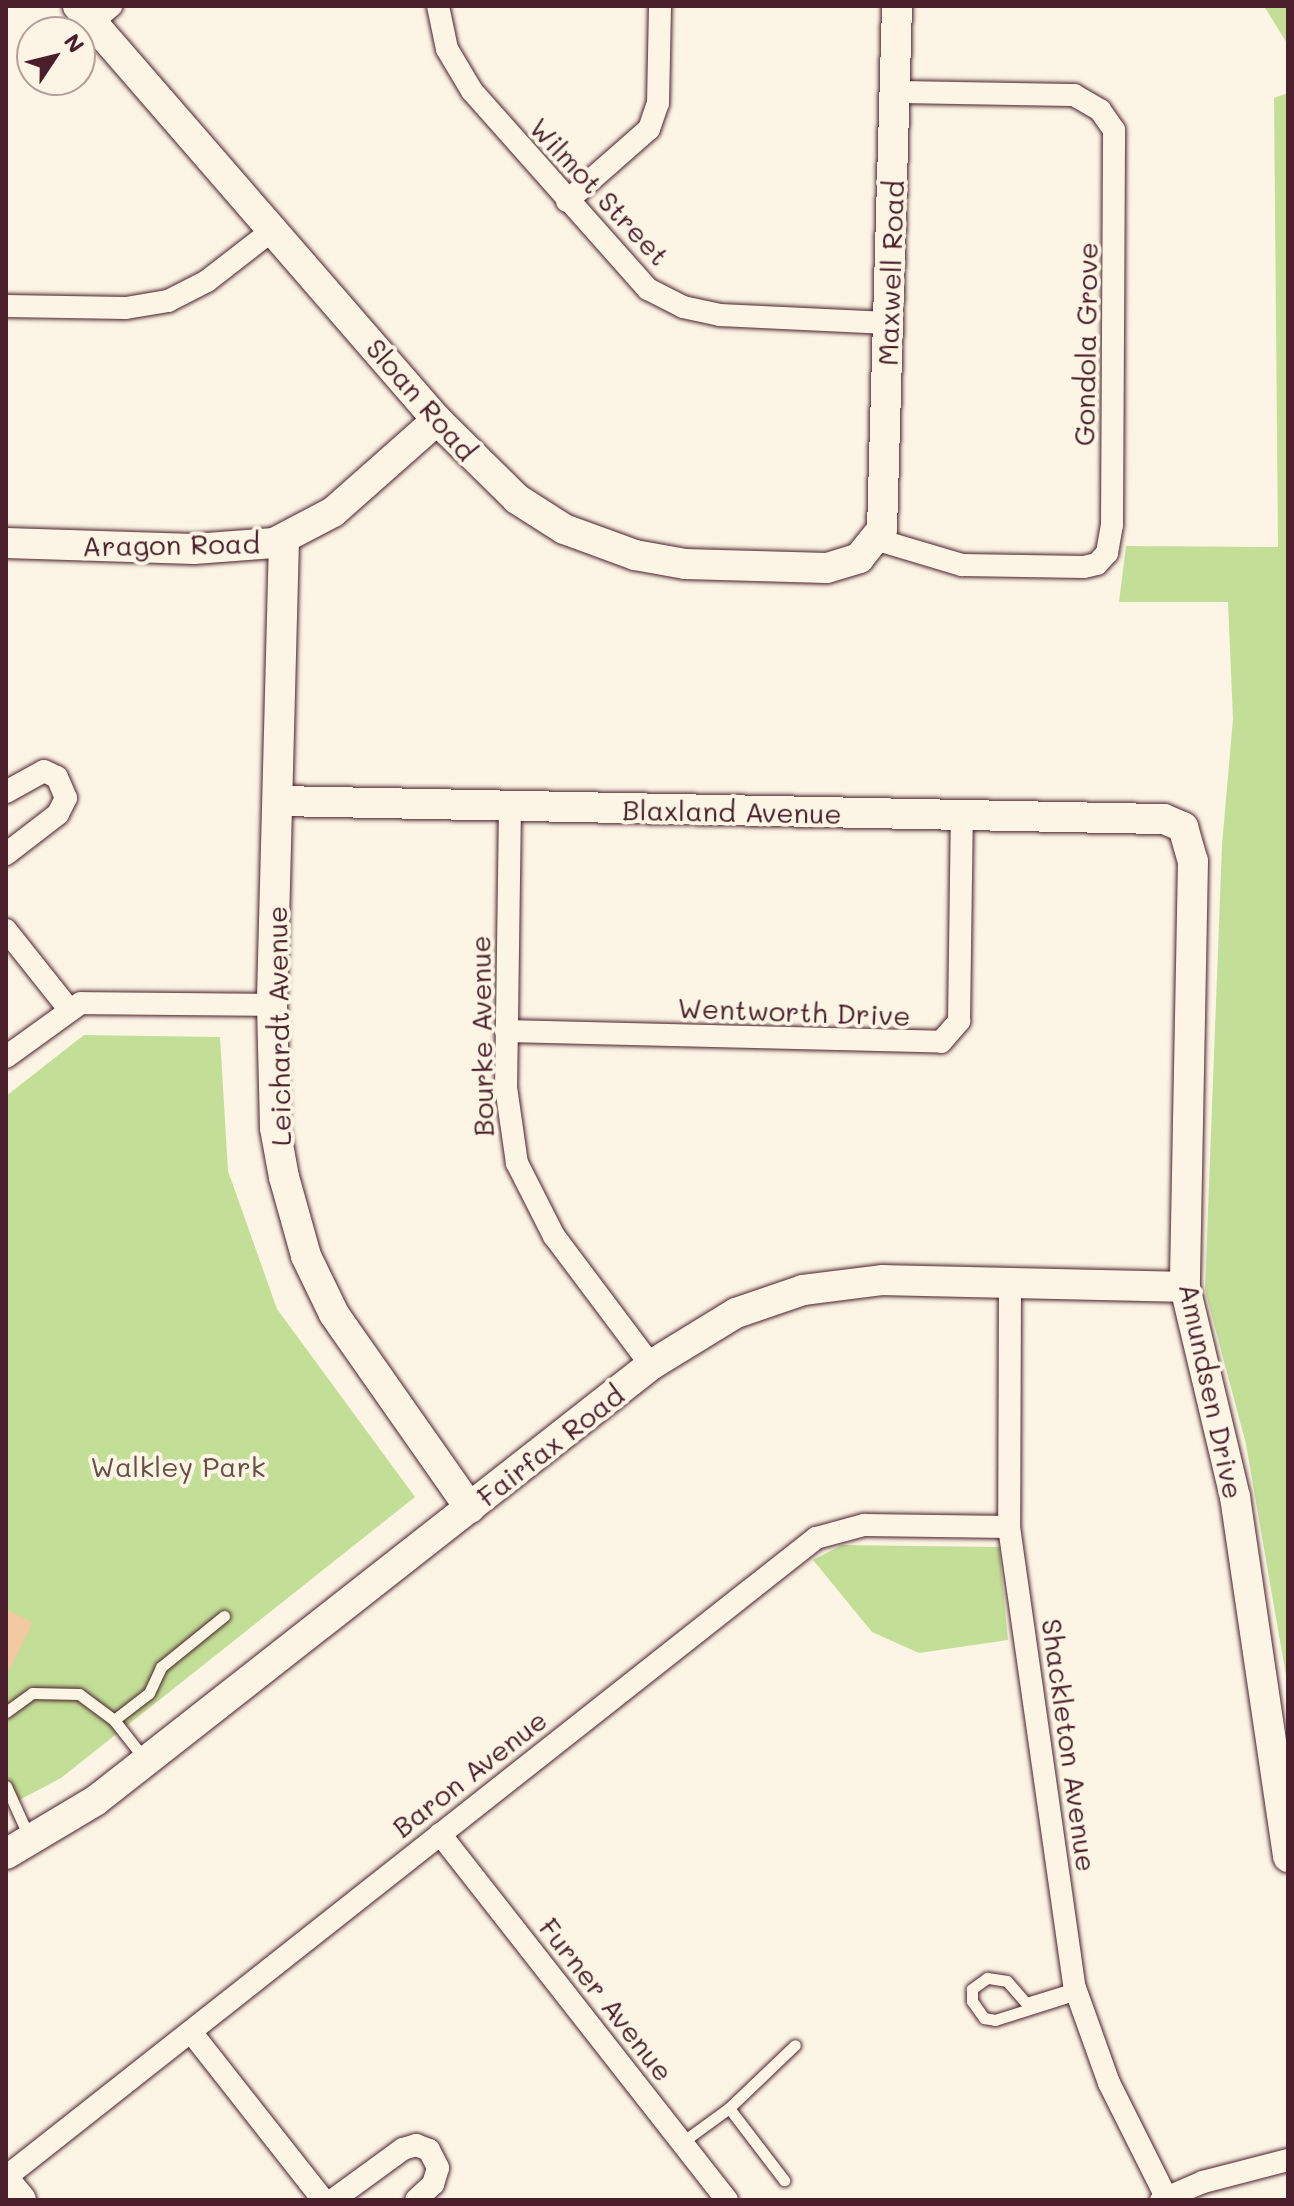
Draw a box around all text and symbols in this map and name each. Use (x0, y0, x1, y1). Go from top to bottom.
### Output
north arrow (16, 16, 96, 96)
text: N (58, 28, 91, 58)
street label: Wilmot Street (523, 110, 677, 272)
street label: Maxwell Road (870, 180, 910, 366)
street label: Gondola Grove (1066, 242, 1104, 446)
street label: Sloan Road (360, 331, 484, 467)
street label: Aragon Road (82, 526, 260, 562)
street label: Blaxland Avenue (622, 792, 842, 830)
street label: Leichardt Avenue (259, 906, 297, 1146)
street label: Bourke Avenue (462, 935, 500, 1137)
street label: Wentworth Drive (677, 990, 911, 1032)
street label: Amundsen Drive (1173, 1280, 1251, 1502)
street label: Fairfax Road (470, 1377, 630, 1513)
park label: Walkley Park (90, 1449, 266, 1483)
street label: Shackleton Avenue (1036, 1616, 1104, 1874)
street label: Baron Avenue (385, 1702, 553, 1844)
street label: Furner Avenue (533, 1911, 681, 2087)

